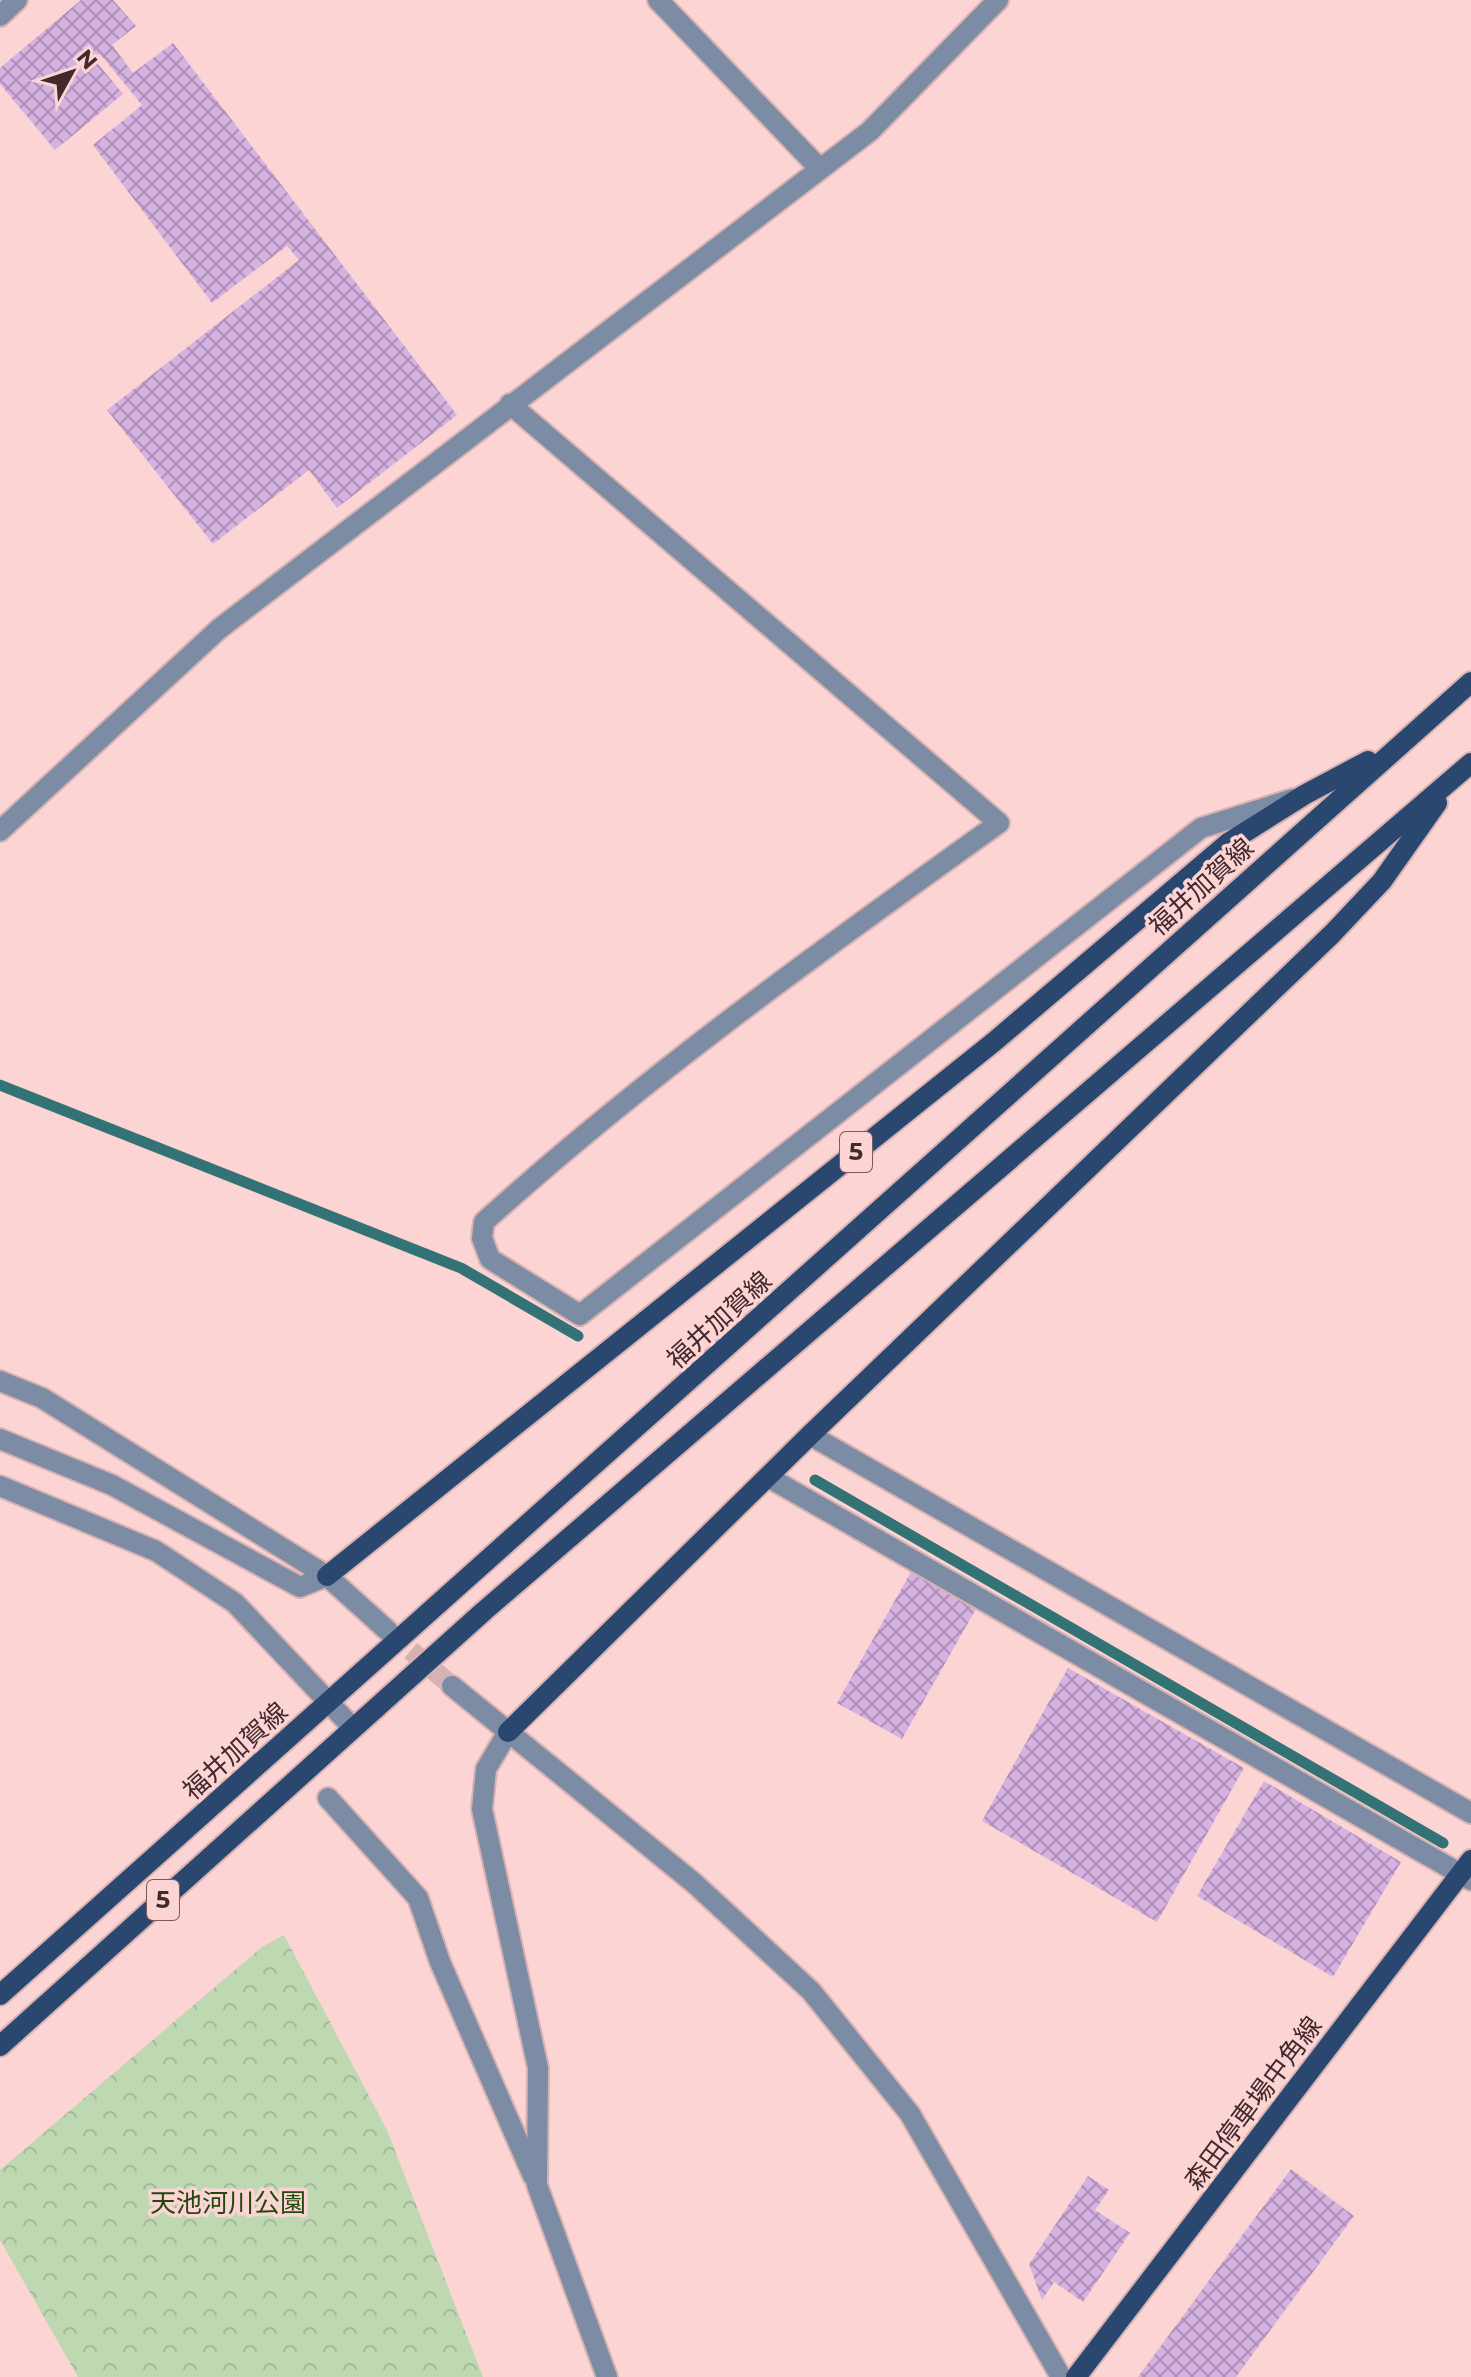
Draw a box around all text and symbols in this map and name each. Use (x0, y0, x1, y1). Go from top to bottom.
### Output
north arrow (32, 32, 112, 112)
text: N (71, 44, 103, 75)
street label: 福井加賀線 (1142, 832, 1260, 942)
road number: 5 (840, 1132, 872, 1172)
street label: 福井加賀線 (660, 1265, 778, 1375)
street label: 福井加賀線 (176, 1696, 294, 1806)
road number: 5 (147, 1880, 179, 1920)
street label: 森田停車場中角線 (1178, 2010, 1328, 2196)
park label: 天池河川公園 (150, 2187, 306, 2219)

